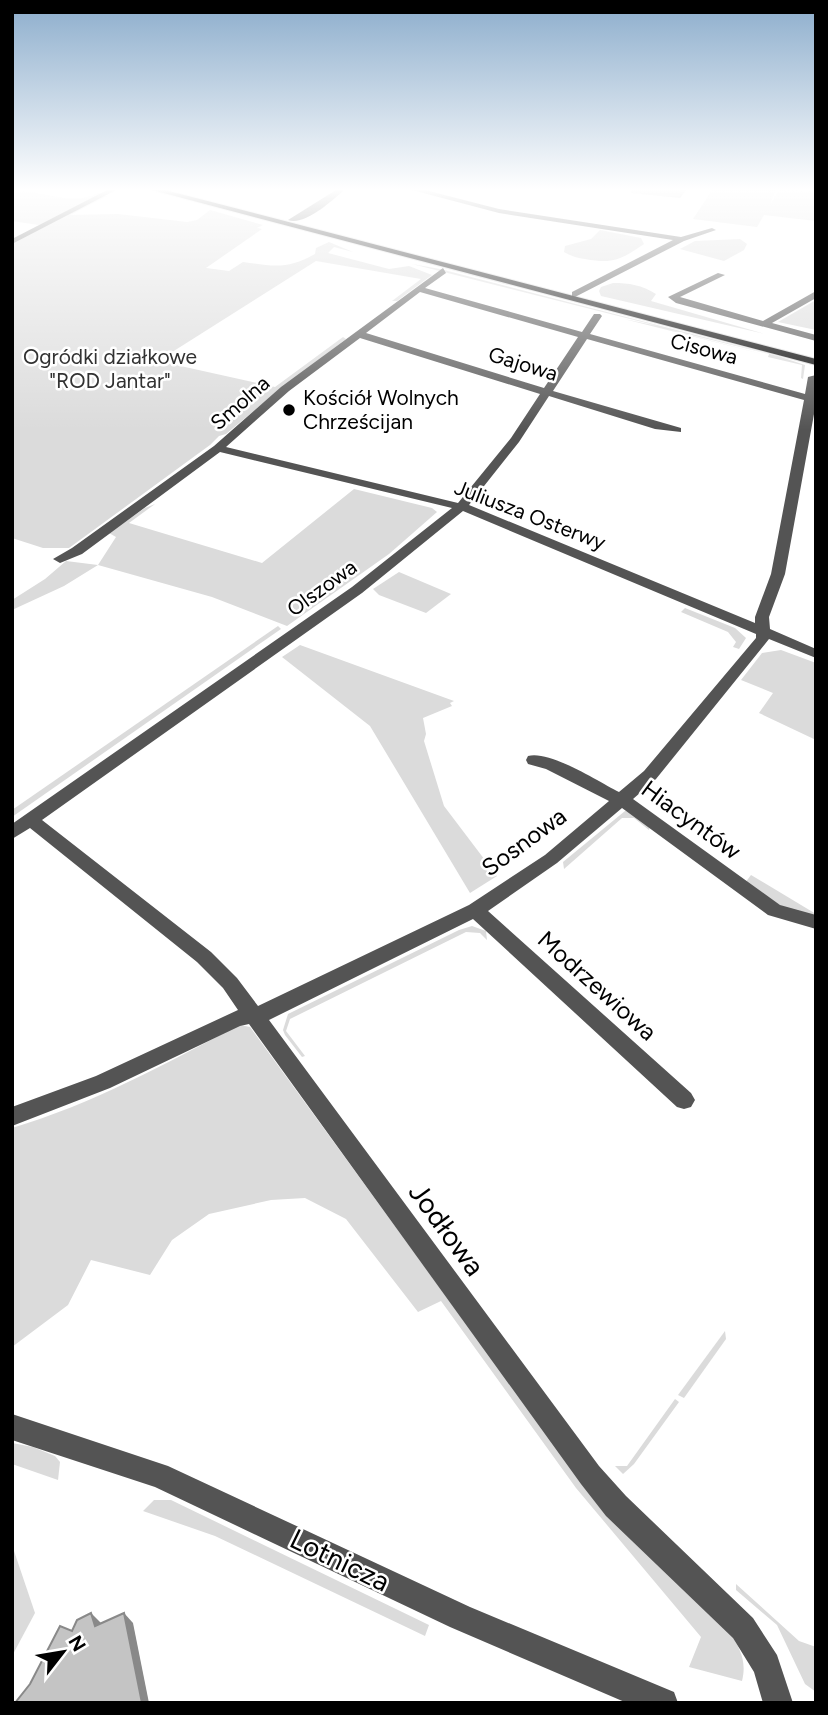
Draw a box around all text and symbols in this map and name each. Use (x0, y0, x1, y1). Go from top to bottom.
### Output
street label: Cisowa (668, 328, 741, 369)
street label: Gajowa (485, 341, 561, 386)
park label: Ogródki działkowe "ROD Jantar" (23, 344, 197, 393)
street label: Smolna (205, 370, 274, 435)
place label: Kościół Wolnych Chrześcijan (303, 385, 459, 434)
marker: Kościół Wolnych Chrześcijan (281, 402, 297, 418)
street label: Juliusza Osterwy (451, 474, 609, 555)
street label: Olszowa (282, 554, 361, 621)
street label: Hiacyntów (636, 774, 747, 866)
street label: Sosnowa (476, 801, 572, 882)
street label: Modrzewiowa (532, 925, 663, 1046)
street label: Jodłowa (402, 1176, 492, 1282)
street label: Lotnicza (285, 1521, 395, 1599)
north arrow (28, 1617, 98, 1687)
text: N (64, 1631, 91, 1656)

